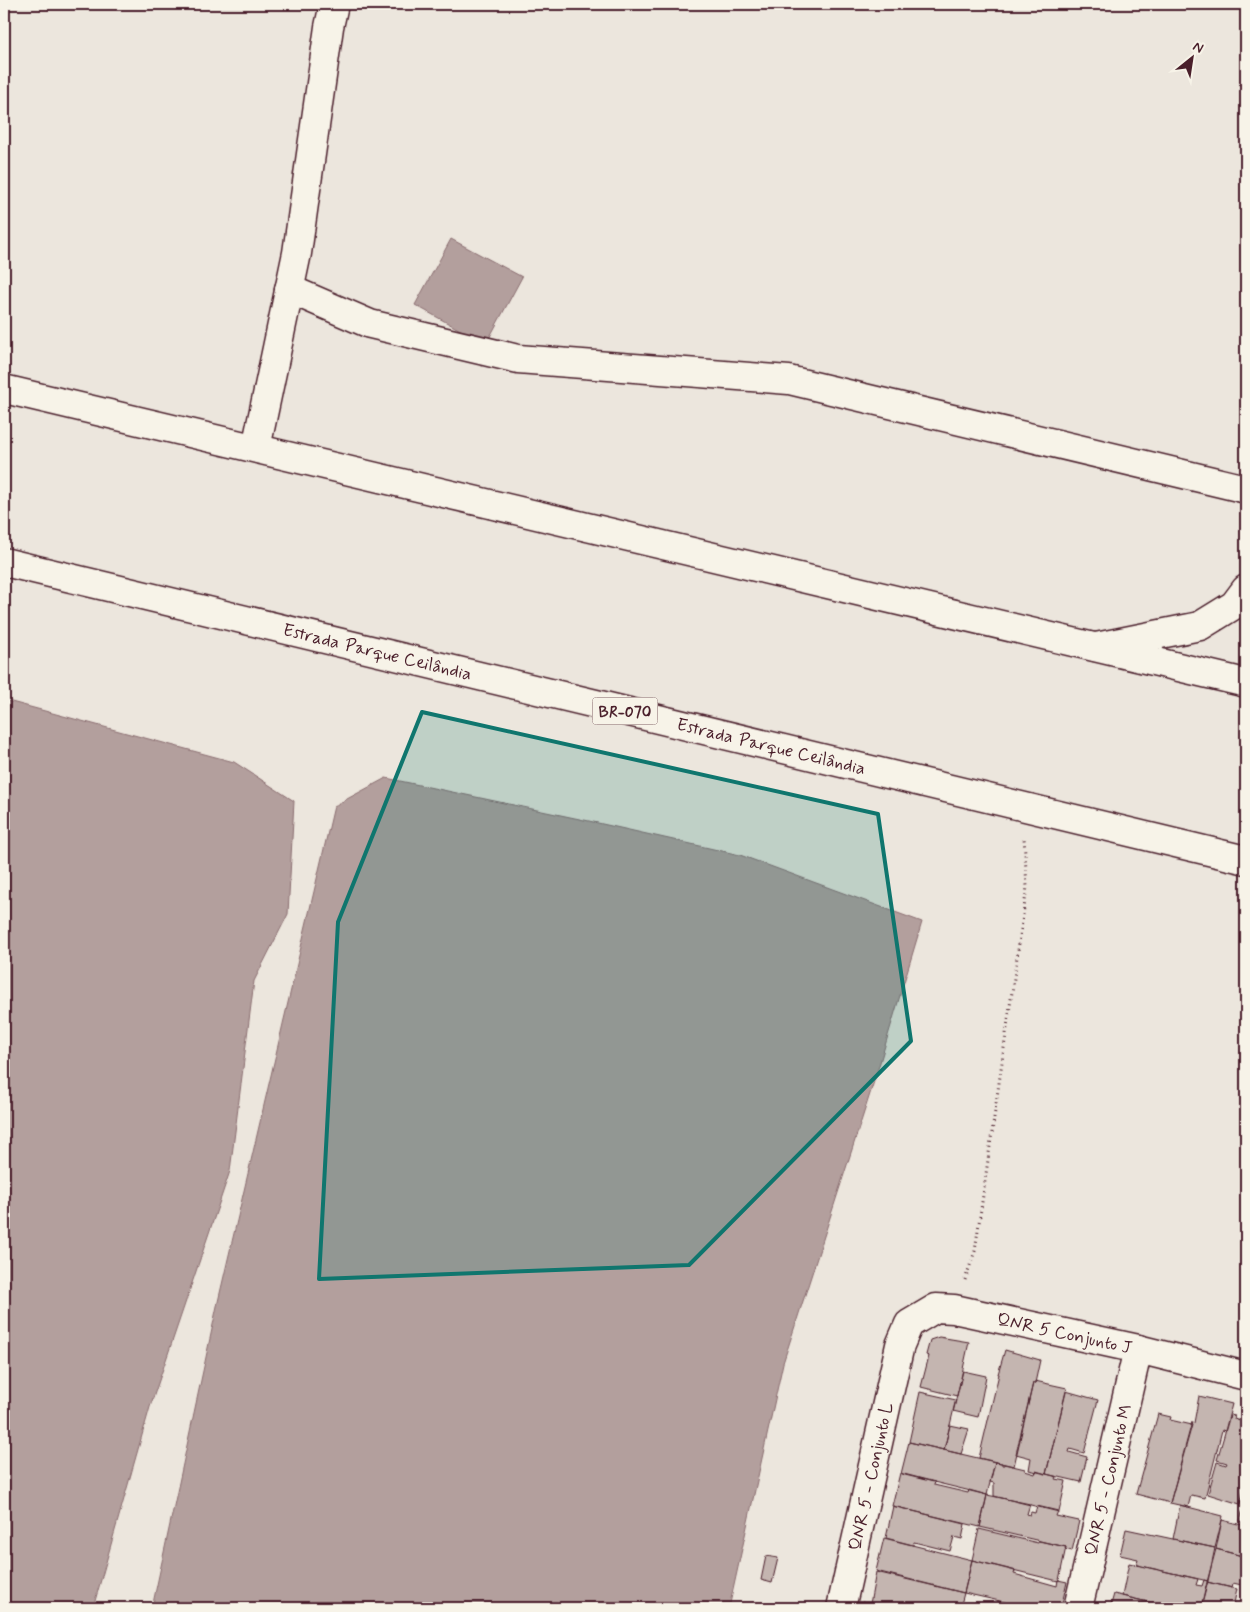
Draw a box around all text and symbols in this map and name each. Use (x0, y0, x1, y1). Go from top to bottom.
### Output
north arrow (1168, 32, 1218, 82)
text: N (1189, 37, 1207, 58)
street label: Estrada Parque Ceilândia (280, 618, 474, 687)
road number: BR-070 (592, 698, 658, 724)
street label: Estrada Parque Ceilândia (674, 713, 868, 781)
street label: QNR 5 Conjunto J (995, 1308, 1134, 1360)
street label: QNR 5 - Conjunto L (843, 1400, 900, 1553)
street label: QNR 5 - Conjunto M (1080, 1401, 1138, 1558)

